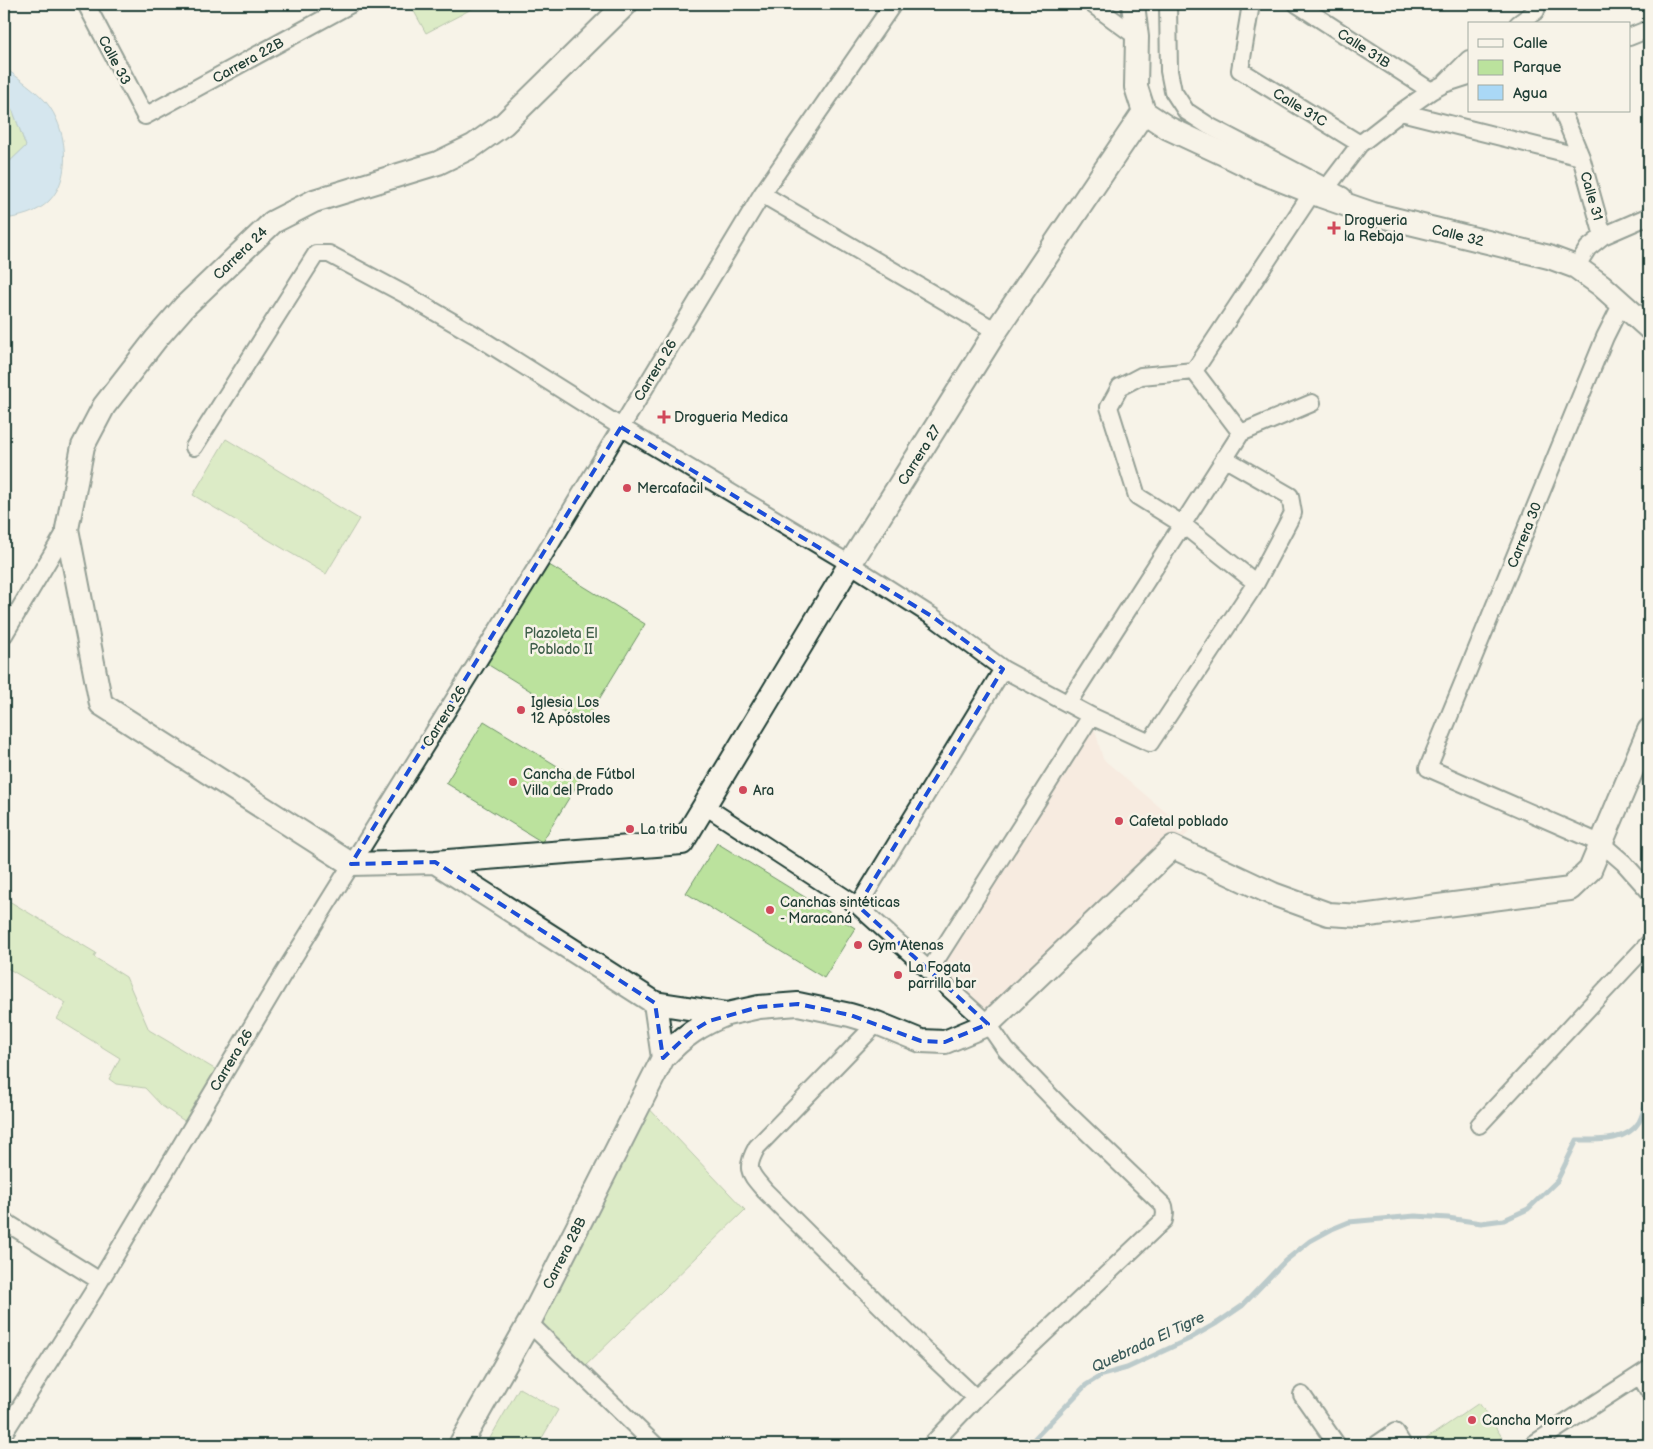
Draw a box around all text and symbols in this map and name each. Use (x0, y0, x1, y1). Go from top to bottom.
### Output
legend (1468, 22, 1630, 112)
street label: Calle 31B (1334, 25, 1394, 72)
street label: Calle 33 (95, 33, 135, 88)
street label: Carrera 22B (210, 34, 287, 87)
text: Calle (1513, 34, 1548, 53)
text: Parque (1513, 58, 1562, 77)
text: Agua (1513, 84, 1547, 103)
street label: Calle 31C (1270, 85, 1330, 130)
street label: Calle 31 (1576, 170, 1607, 223)
place label: Drogueria la Rebaja (1344, 212, 1407, 245)
street label: Calle 32 (1430, 221, 1486, 250)
marker: Drogueria la Rebaja (1328, 222, 1340, 234)
street label: Carrera 24 (210, 223, 271, 283)
street label: Carrera 26 (630, 336, 681, 404)
place label: Drogueria Medica (674, 409, 788, 426)
marker: Drogueria Medica (658, 411, 670, 423)
street label: Carrera 27 (894, 422, 945, 488)
place label: Mercafacil (637, 480, 703, 497)
marker: Mercafacil (621, 482, 633, 494)
street label: Carrera 30 (1504, 500, 1545, 571)
park label: Plazoleta El Poblado II (524, 625, 598, 658)
street label: Carrera 26 (419, 682, 470, 750)
place label: Iglesia Los 12 Apóstoles (531, 694, 610, 727)
marker: Iglesia Los 12 Apóstoles (515, 704, 527, 716)
place label: Cancha de Fútbol Villa del Prado (523, 766, 635, 799)
marker: Cancha de Fútbol Villa del Prado (507, 776, 519, 788)
place label: Ara (753, 782, 774, 799)
marker: Ara (737, 784, 749, 796)
place label: Cafetal poblado (1129, 813, 1229, 830)
marker: Cafetal poblado (1113, 815, 1125, 827)
place label: La tribu (640, 821, 688, 838)
marker: La tribu (624, 823, 636, 835)
place label: Canchas sintéticas - Maracaná (780, 894, 900, 927)
marker: Canchas sintéticas - Maracaná (764, 904, 776, 916)
place label: Gym Atenas (868, 937, 944, 954)
marker: Gym Atenas (852, 939, 864, 951)
place label: La Fogata parrilla bar (908, 959, 977, 992)
marker: La Fogata parrilla bar (892, 969, 904, 981)
street label: Carrera 26 (206, 1026, 257, 1094)
street label: Carrera 28B (539, 1214, 590, 1292)
water label: Quebrada El Tigre (1089, 1308, 1208, 1377)
place label: Cancha Morro (1482, 1412, 1573, 1429)
marker: Cancha Morro (1466, 1414, 1478, 1426)

